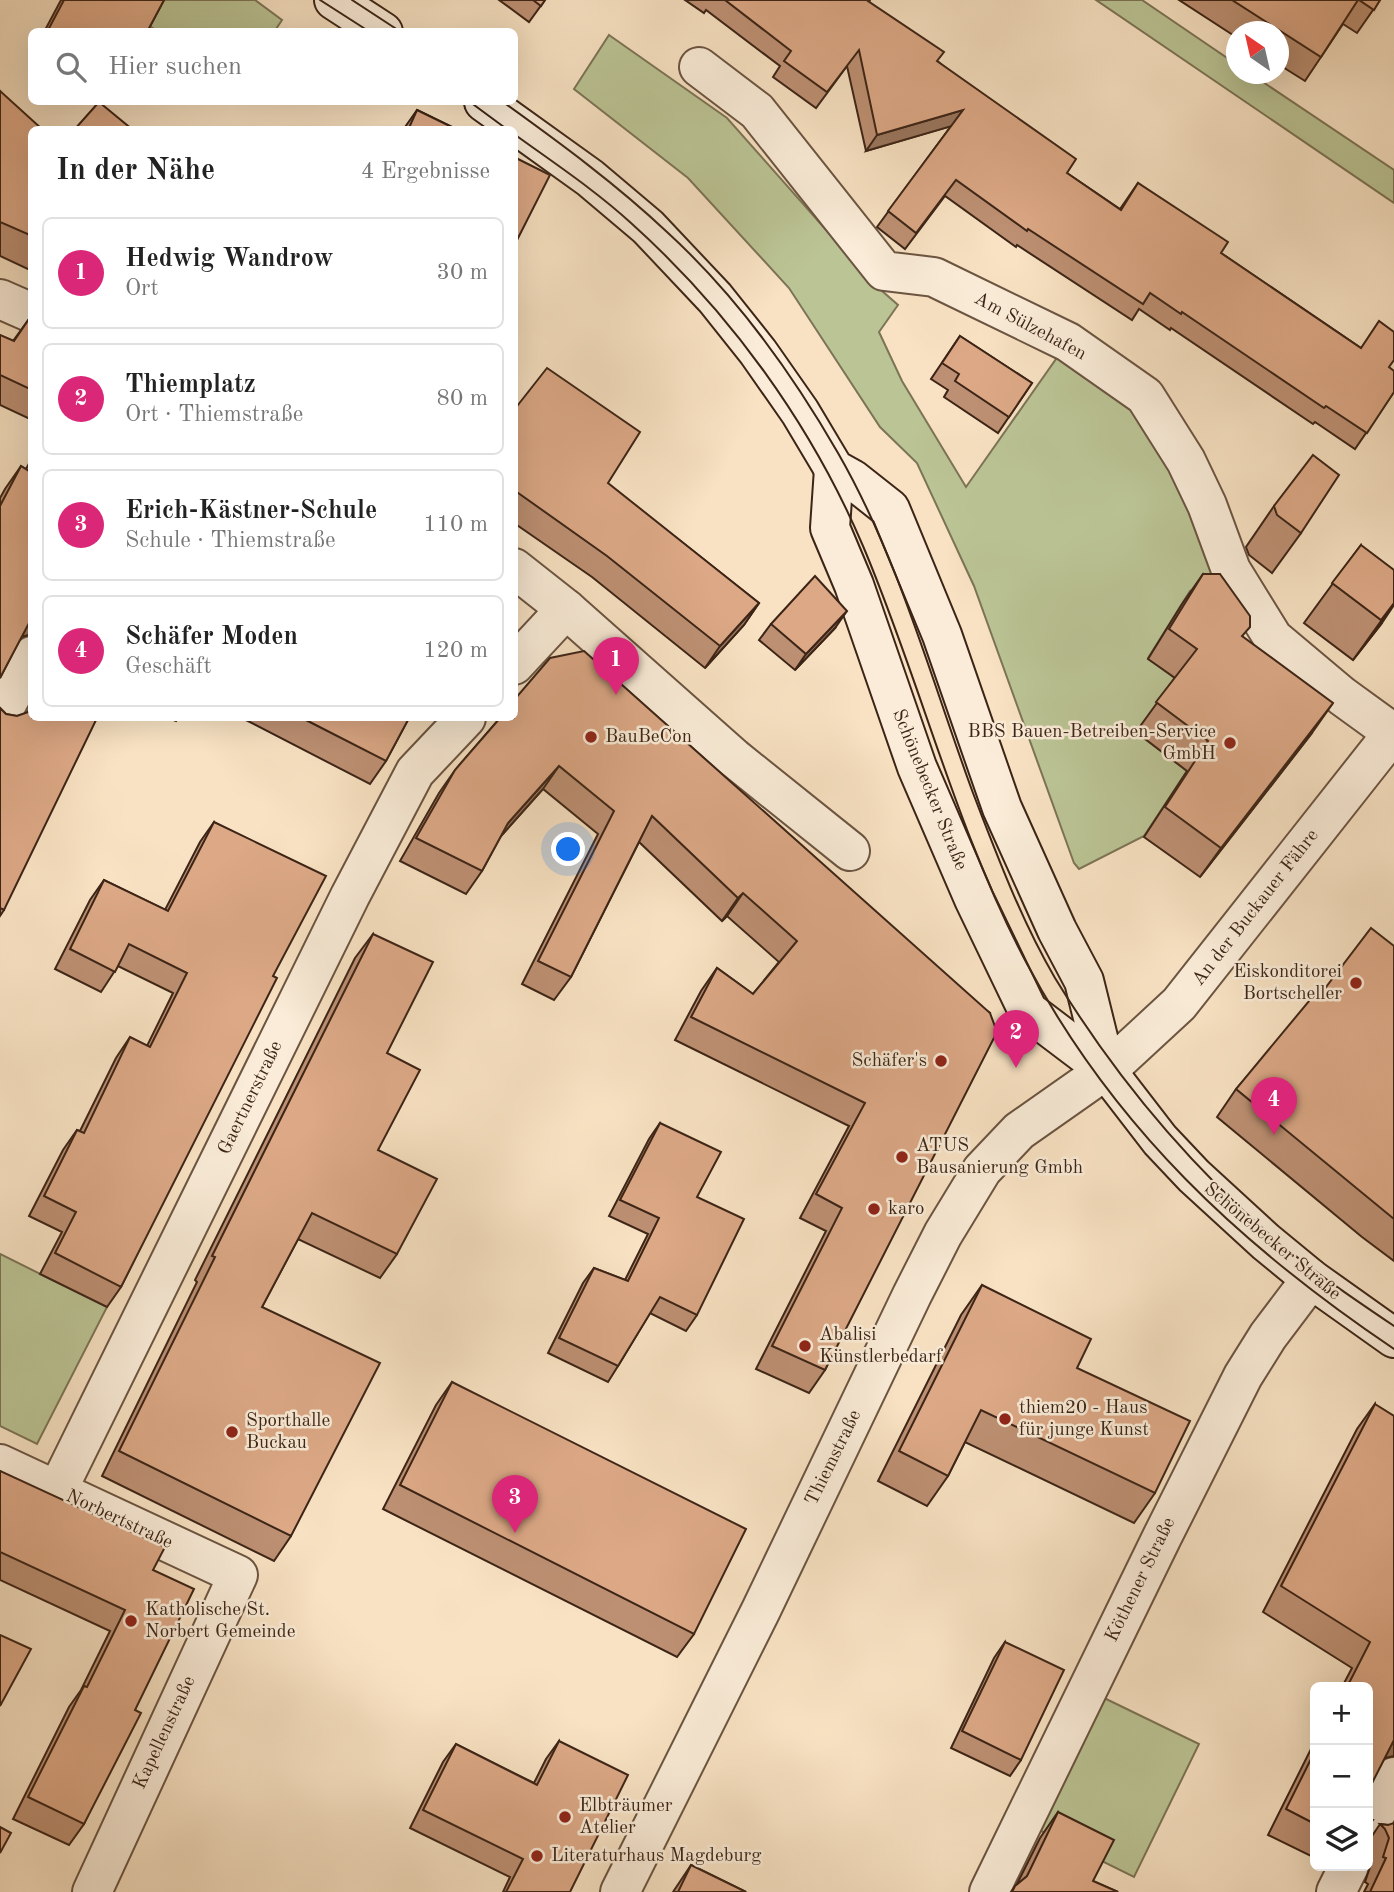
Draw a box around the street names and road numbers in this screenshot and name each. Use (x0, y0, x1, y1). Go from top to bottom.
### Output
street label: Am Sülzehafen (971, 289, 1089, 365)
street label: Schönebecker Straße (888, 707, 970, 873)
street label: An der Buckauer Fähre (1189, 826, 1323, 990)
street label: Gaertnerstraße (215, 1038, 287, 1158)
street label: Schönebecker Straße (1200, 1180, 1344, 1304)
street label: Thiemstraße (803, 1407, 865, 1509)
street label: Norbertstraße (63, 1487, 175, 1553)
street label: Köthener Straße (1103, 1515, 1179, 1645)
street label: Kapellenstraße (131, 1674, 199, 1792)

